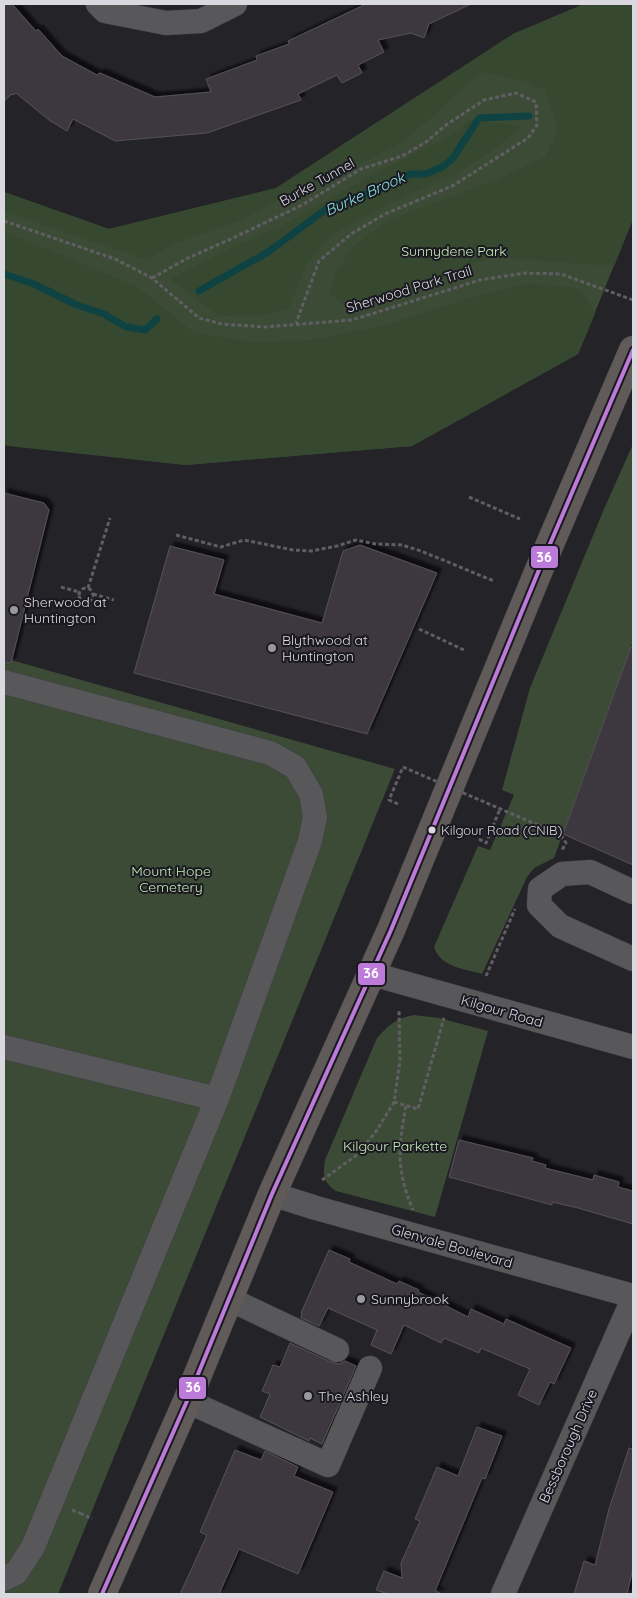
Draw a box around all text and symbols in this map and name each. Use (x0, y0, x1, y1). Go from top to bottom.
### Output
street label: Burke Tunnel (276, 154, 358, 210)
water label: Burke Brook (322, 167, 410, 220)
park label: Sunnydene Park (401, 242, 507, 260)
street label: Sherwood Park Trail (344, 261, 474, 317)
line badge: 36 (530, 545, 559, 569)
text: 36 (536, 548, 552, 566)
place label: Sherwood at Huntington (24, 593, 107, 627)
marker: Sherwood at Huntington (8, 604, 20, 616)
place label: Blythwood at Huntington (282, 631, 368, 665)
marker: Blythwood at Huntington (266, 642, 278, 654)
place label: Kilgour Road (CNIB) (441, 822, 562, 838)
marker: Kilgour Road (CNIB) (427, 825, 437, 835)
park label: Mount Hope Cemetery (131, 862, 211, 896)
line badge: 36 (357, 962, 386, 986)
text: 36 (363, 964, 379, 982)
street label: Kilgour Road (459, 991, 545, 1031)
park label: Kilgour Parkette (343, 1137, 447, 1155)
street label: Glenvale Boulevard (389, 1220, 515, 1272)
place label: Sunnybrook (371, 1290, 449, 1308)
marker: Sunnybrook (355, 1293, 367, 1305)
line badge: 36 (178, 1376, 207, 1400)
text: 36 (185, 1378, 201, 1396)
street label: Bessborough Drive (535, 1386, 601, 1506)
place label: The Ashley (318, 1387, 389, 1405)
marker: The Ashley (302, 1390, 314, 1402)

